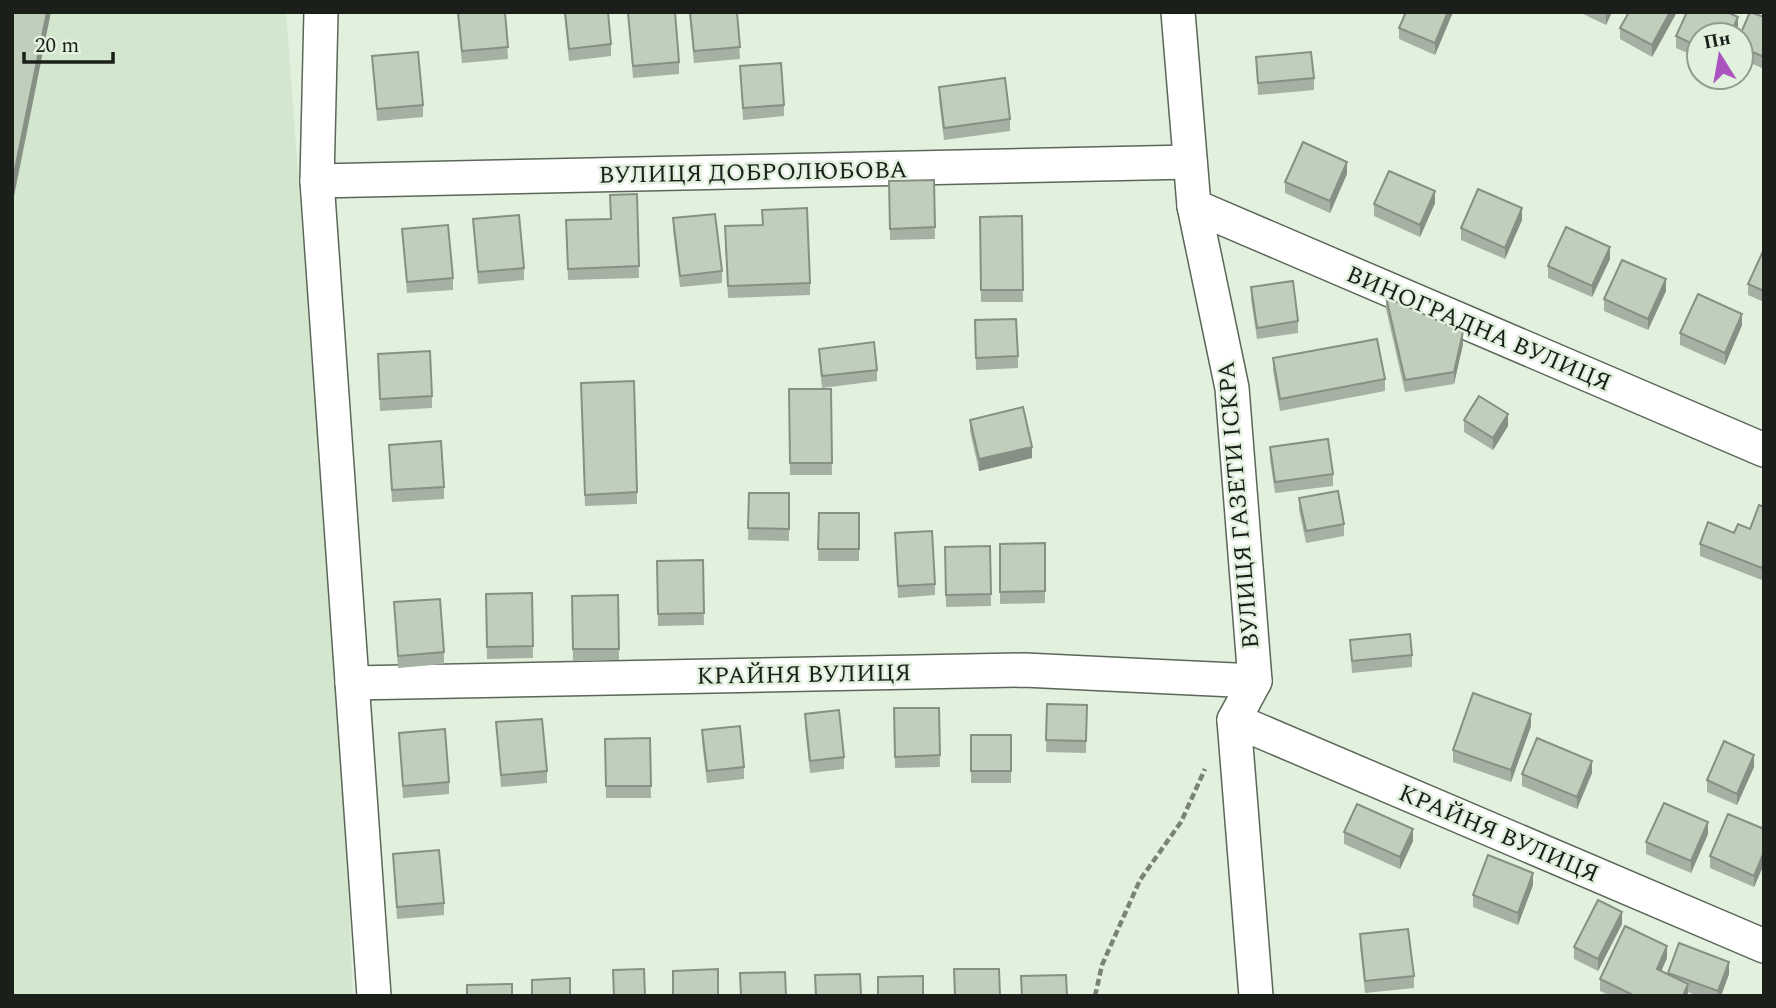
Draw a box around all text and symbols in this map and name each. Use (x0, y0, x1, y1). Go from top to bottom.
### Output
scale bar (24, 21, 114, 65)
north arrow (1685, 21, 1755, 91)
text: Пн (1701, 24, 1733, 58)
text: 20 m (35, 30, 79, 62)
street label: ВУЛИЦЯ ДОБРОЛЮБОВА (598, 152, 908, 194)
street label: ВИНОГРАДНА ВУЛИЦЯ (1340, 257, 1617, 401)
street label: ВУЛИЦЯ ГАЗЕТИ ІСКРА (1208, 360, 1270, 650)
street label: КРАЙНЯ ВУЛИЦЯ (696, 655, 912, 695)
street label: КРАЙНЯ ВУЛИЦЯ (1393, 775, 1604, 892)

